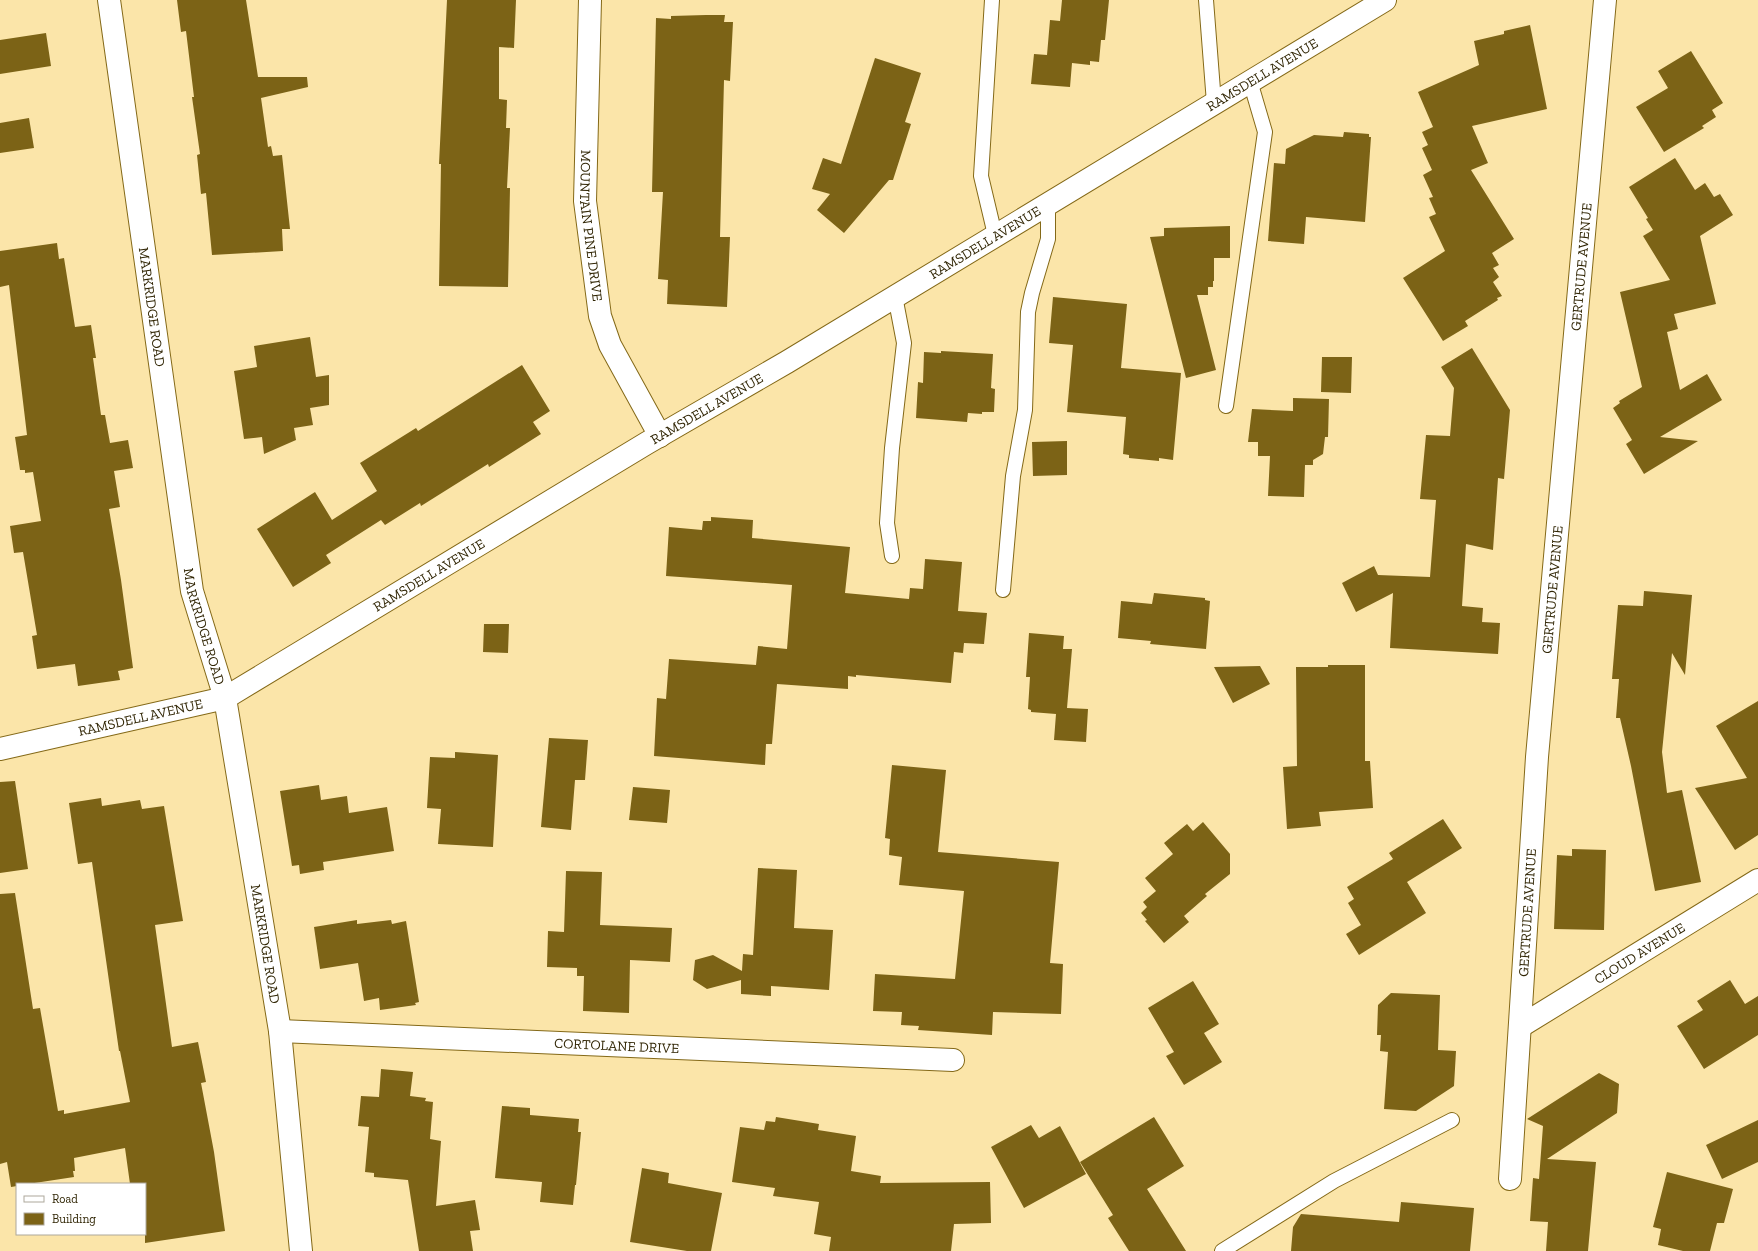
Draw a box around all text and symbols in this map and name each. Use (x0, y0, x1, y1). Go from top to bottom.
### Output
street label: RAMSDELL AVENUE (1203, 34, 1321, 115)
street label: MOUNTAIN PINE DRIVE (576, 150, 606, 302)
street label: RAMSDELL AVENUE (926, 202, 1044, 282)
street label: GERTRUDE AVENUE (1567, 202, 1595, 332)
street label: MARKRIDGE ROAD (135, 246, 169, 368)
street label: RAMSDELL AVENUE (647, 369, 766, 448)
street label: GERTRUDE AVENUE (1538, 525, 1566, 654)
street label: RAMSDELL AVENUE (370, 535, 488, 615)
street label: MARKRIDGE ROAD (180, 567, 229, 687)
street label: RAMSDELL AVENUE (76, 695, 204, 740)
street label: GERTRUDE AVENUE (1514, 848, 1540, 977)
street label: MARKRIDGE ROAD (247, 883, 284, 1005)
street label: CLOUD AVENUE (1591, 919, 1688, 987)
street label: CORTOLANE DRIVE (554, 1034, 679, 1057)
legend (16, 1183, 146, 1235)
text: Road (52, 1192, 78, 1206)
text: Building (52, 1212, 96, 1226)

